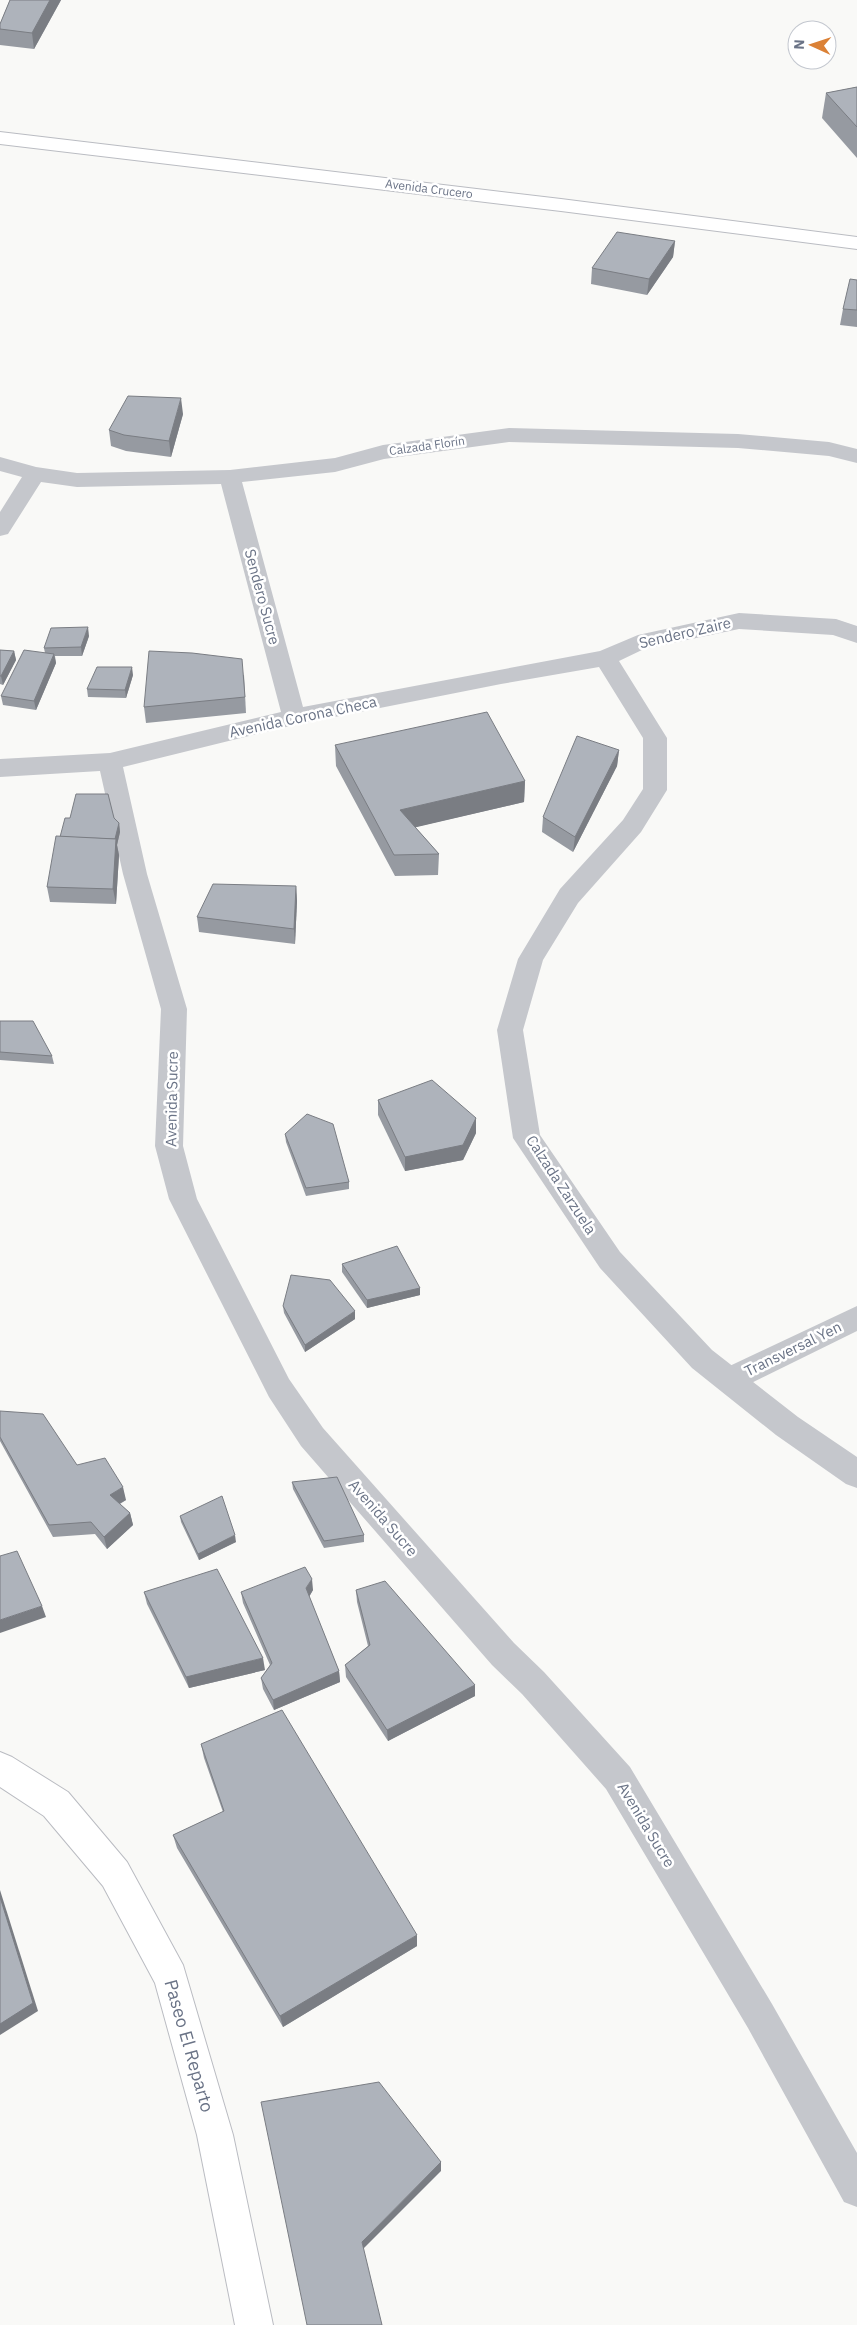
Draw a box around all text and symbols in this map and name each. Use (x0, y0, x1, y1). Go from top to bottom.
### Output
north arrow (787, 20, 837, 70)
text: N (790, 39, 808, 50)
street label: Avenida Crucero (384, 176, 474, 201)
street label: Calzada Florín (388, 433, 466, 458)
street label: Sendero Sucre (241, 547, 284, 647)
street label: Sendero Zaire (637, 613, 733, 652)
street label: Avenida Corona Checa (227, 692, 379, 741)
street label: Avenida Sucre (161, 1051, 182, 1147)
street label: Calzada Zarzuela (522, 1131, 601, 1238)
street label: Transversal Yen (741, 1317, 845, 1380)
street label: Avenida Sucre (345, 1475, 422, 1560)
street label: Avenida Sucre (614, 1779, 679, 1871)
street label: Paseo El Reparto (160, 1977, 219, 2115)

